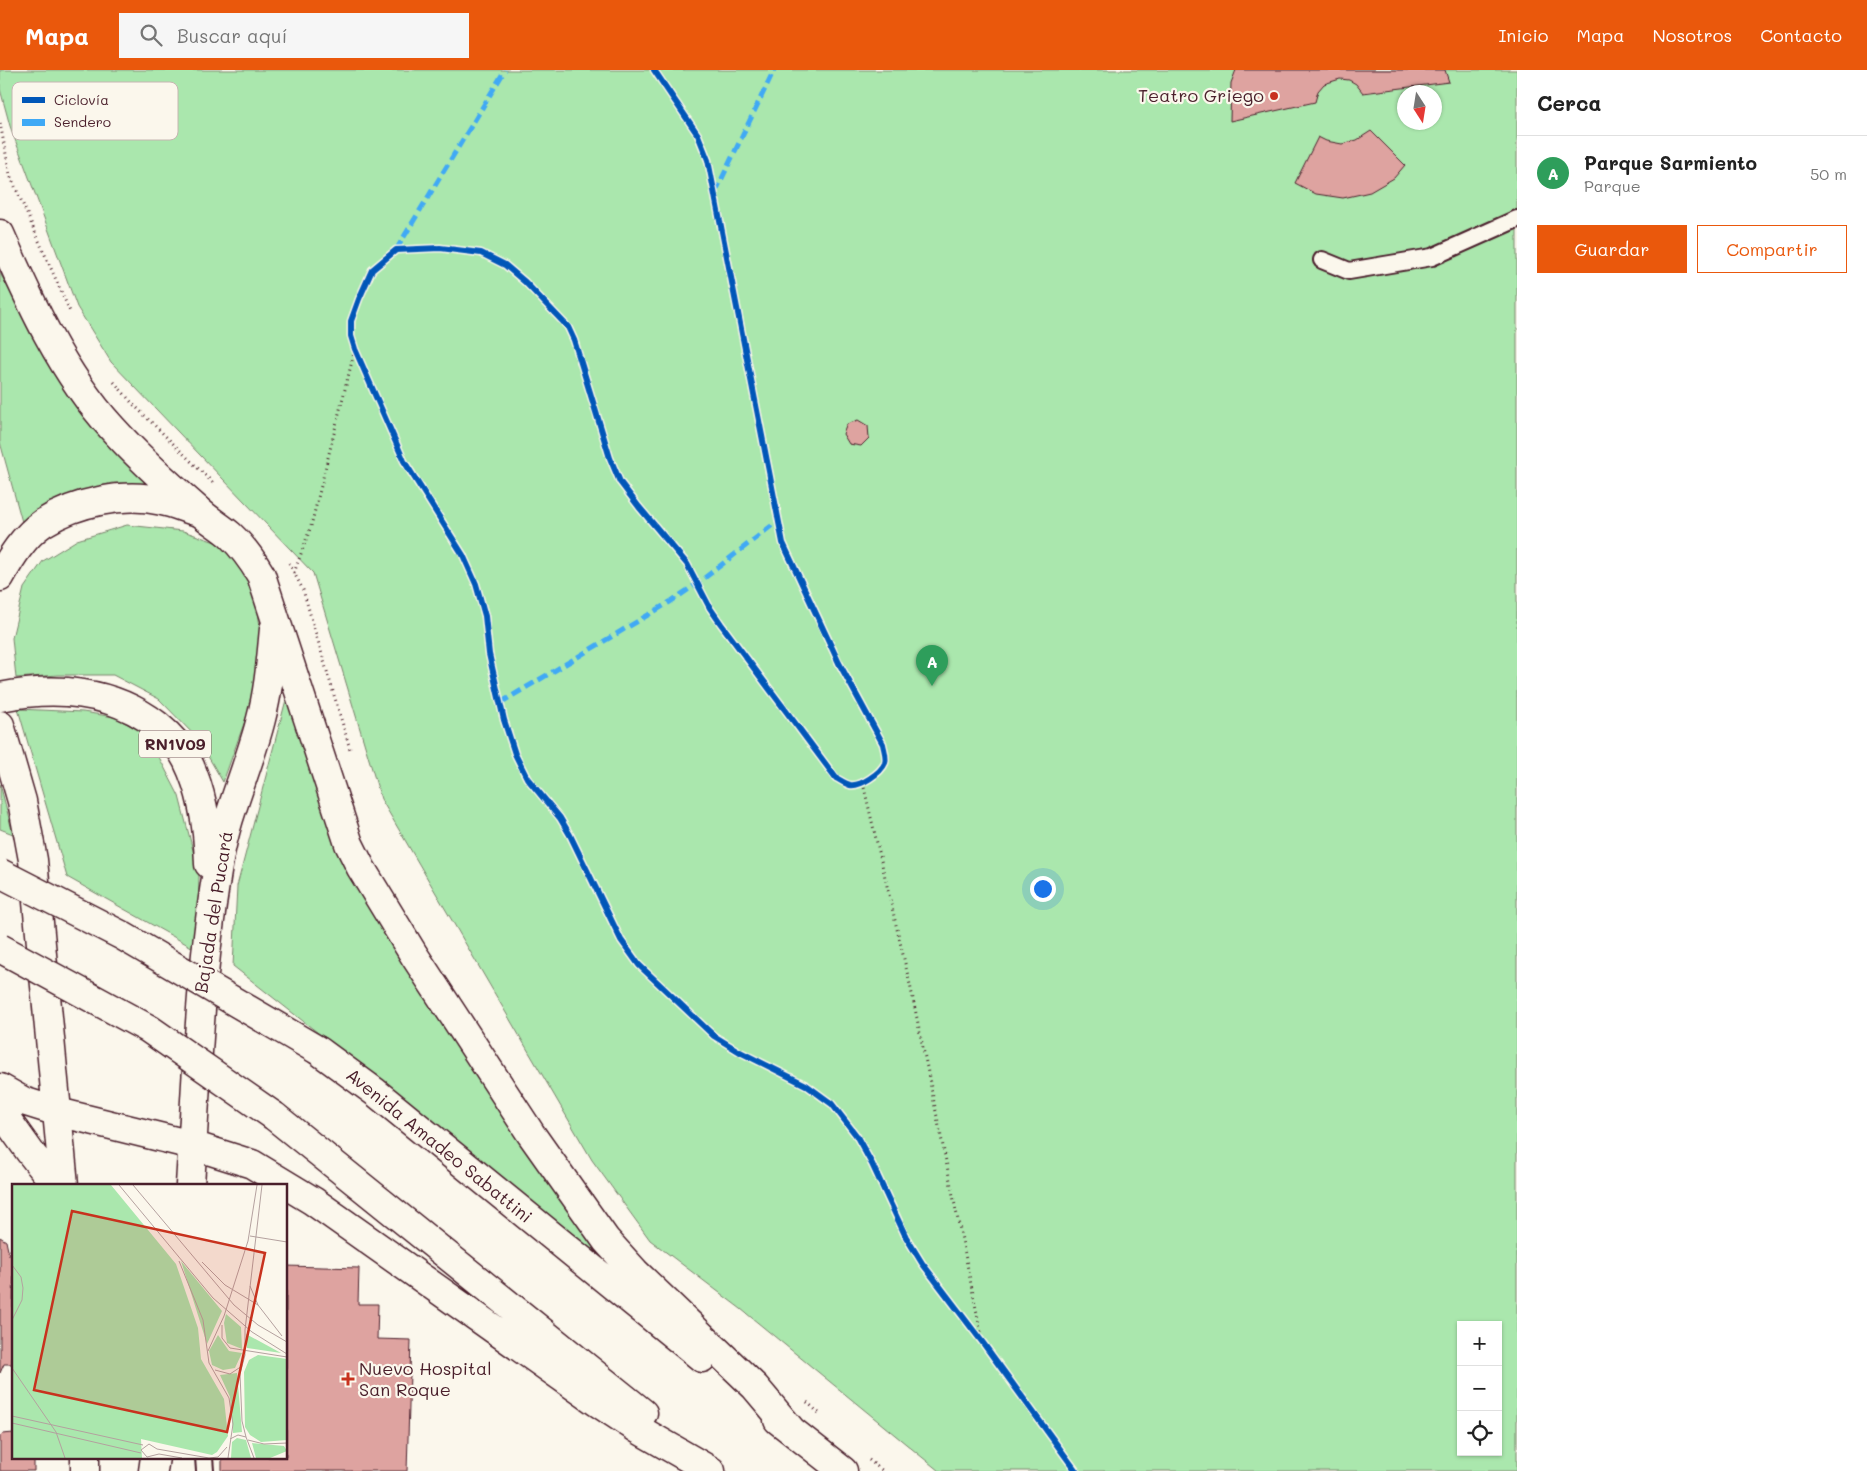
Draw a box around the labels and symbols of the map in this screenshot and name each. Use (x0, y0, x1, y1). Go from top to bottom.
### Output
legend (12, 82, 178, 140)
place label: Teatro Griego (1138, 83, 1264, 107)
north arrow (1397, 85, 1442, 130)
text: Ciclovía (54, 90, 109, 109)
marker: Teatro Griego (1268, 90, 1280, 102)
text: Sendero (54, 112, 111, 131)
pin: A (916, 645, 948, 686)
road number: RN1V09 (139, 731, 211, 758)
street label: Bajada del Pucará (188, 829, 238, 995)
your location (1030, 876, 1056, 902)
street label: Avenida Amadeo Sabattini (342, 1063, 538, 1228)
inset map (12, 1184, 288, 1458)
place label: Nuevo Hospital San Roque (359, 1356, 492, 1401)
marker: Nuevo Hospital San Roque (341, 1372, 355, 1386)

